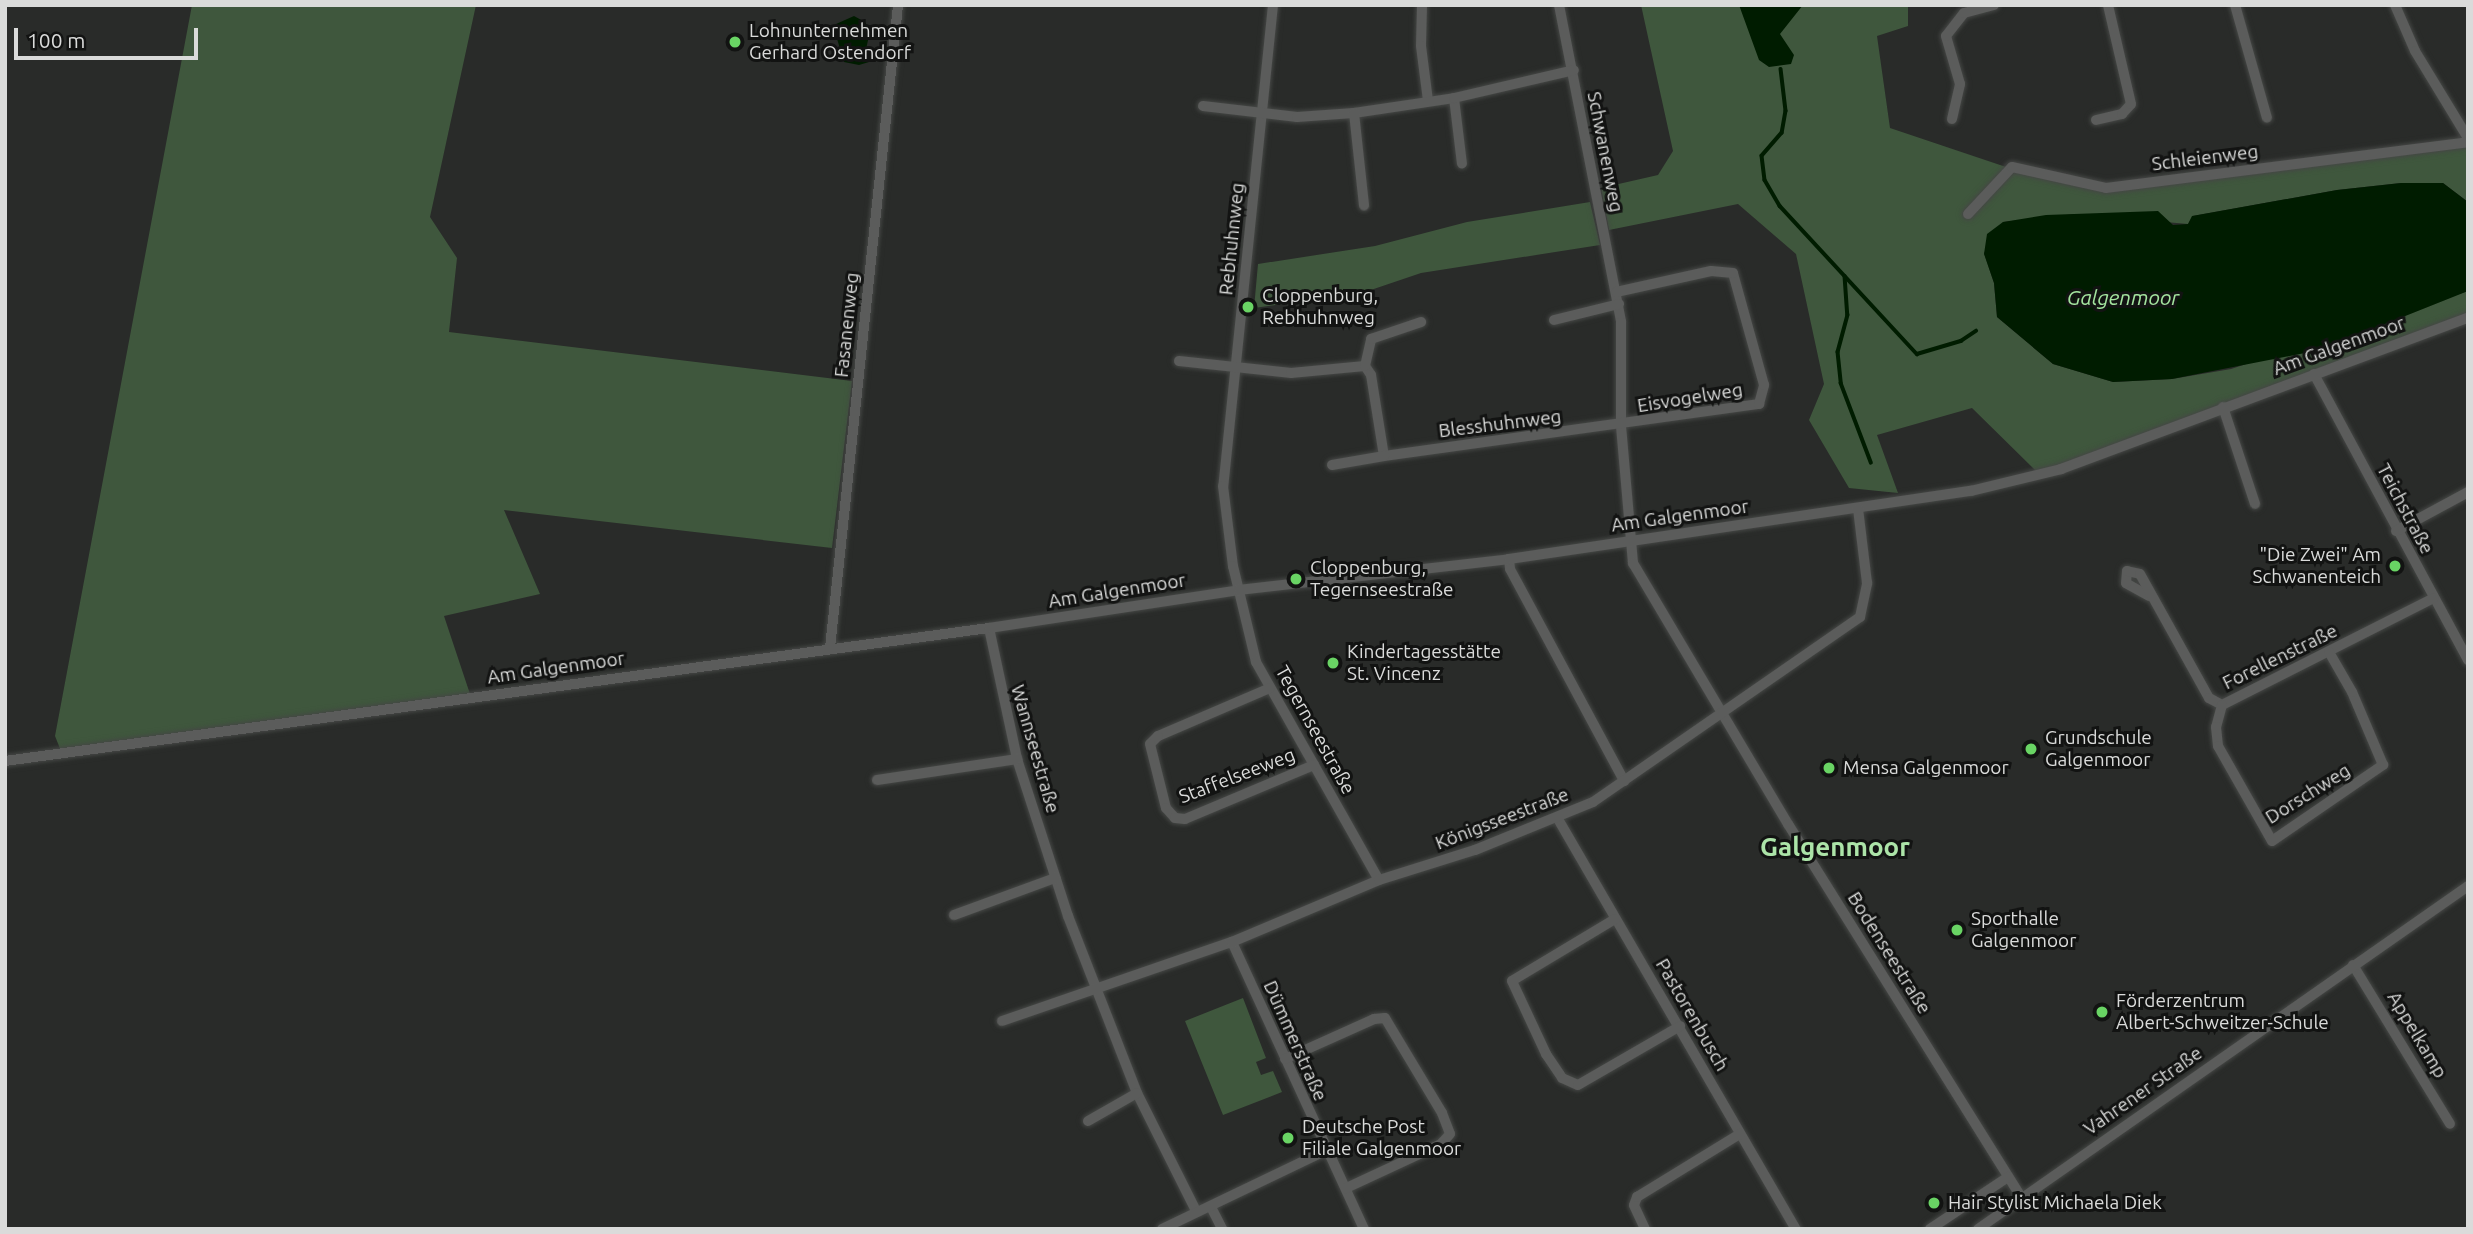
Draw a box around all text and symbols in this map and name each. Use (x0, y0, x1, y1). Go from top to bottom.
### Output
scale bar (18, 14, 201, 58)
place label: Lohnunternehmen Gerhard Ostendorf (749, 20, 911, 64)
text: 100 m (27, 28, 85, 52)
marker: Lohnunternehmen Gerhard Ostendorf (727, 34, 743, 50)
street label: Schwanenweg (1582, 90, 1628, 214)
street label: Schleienweg (2150, 140, 2260, 176)
street label: Rebhuhnweg (1215, 182, 1249, 296)
street label: Fasanenweg (830, 271, 864, 379)
water label: Galgenmoor (2067, 284, 2179, 310)
place label: Cloppenburg, Rebhuhnweg (1262, 285, 1378, 329)
marker: Cloppenburg, Rebhuhnweg (1240, 299, 1256, 315)
street label: Am Galgenmoor (2270, 312, 2408, 380)
street label: Eisvogelweg (1636, 378, 1744, 418)
street label: Blesshuhnweg (1437, 405, 1563, 443)
street label: Teichstraße (2372, 460, 2438, 558)
street label: Am Galgenmoor (1610, 495, 1750, 537)
place label: "Die Zwei" Am Schwanenteich (2252, 544, 2381, 588)
place label: Cloppenburg, Tegernseestraße (1310, 557, 1453, 601)
marker: "Die Zwei" Am Schwanenteich (2387, 558, 2403, 574)
street label: Am Galgenmoor (1047, 569, 1187, 613)
marker: Cloppenburg, Tegernseestraße (1288, 571, 1304, 587)
street label: Forellenstraße (2219, 619, 2341, 695)
place label: Kindertagesstätte St. Vincenz (1347, 641, 1501, 685)
street label: Am Galgenmoor (486, 647, 626, 689)
marker: Kindertagesstätte St. Vincenz (1325, 655, 1341, 671)
street label: Tegernseestraße (1270, 662, 1360, 798)
street label: Wannseestraße (1006, 682, 1064, 816)
place label: Grundschule Galgenmoor (2045, 727, 2152, 771)
marker: Grundschule Galgenmoor (2023, 741, 2039, 757)
street label: Staffelseeweg (1176, 743, 1298, 809)
place label: Mensa Galgenmoor (1843, 757, 2009, 779)
street label: Dorschweg (2261, 759, 2355, 829)
marker: Mensa Galgenmoor (1821, 760, 1837, 776)
street label: Königsseestraße (1432, 783, 1572, 855)
district label: Galgenmoor (1760, 831, 1910, 863)
street label: Bodenseestraße (1842, 888, 1936, 1018)
place label: Sporthalle Galgenmoor (1971, 908, 2076, 952)
marker: Sporthalle Galgenmoor (1949, 922, 1965, 938)
street label: Pastorenbusch (1651, 955, 1733, 1075)
street label: Dümmerstraße (1258, 977, 1332, 1105)
street label: Appelkamp (2382, 988, 2452, 1082)
place label: Förderzentrum Albert-Schweitzer-Schule (2116, 990, 2329, 1034)
marker: Förderzentrum Albert-Schweitzer-Schule (2094, 1004, 2110, 1020)
street label: Vahrener Straße (2079, 1042, 2207, 1140)
place label: Deutsche Post Filiale Galgenmoor (1302, 1116, 1461, 1160)
marker: Deutsche Post Filiale Galgenmoor (1280, 1130, 1296, 1146)
place label: Hair Stylist Michaela Diek (1948, 1192, 2162, 1214)
marker: Hair Stylist Michaela Diek (1926, 1195, 1942, 1211)

